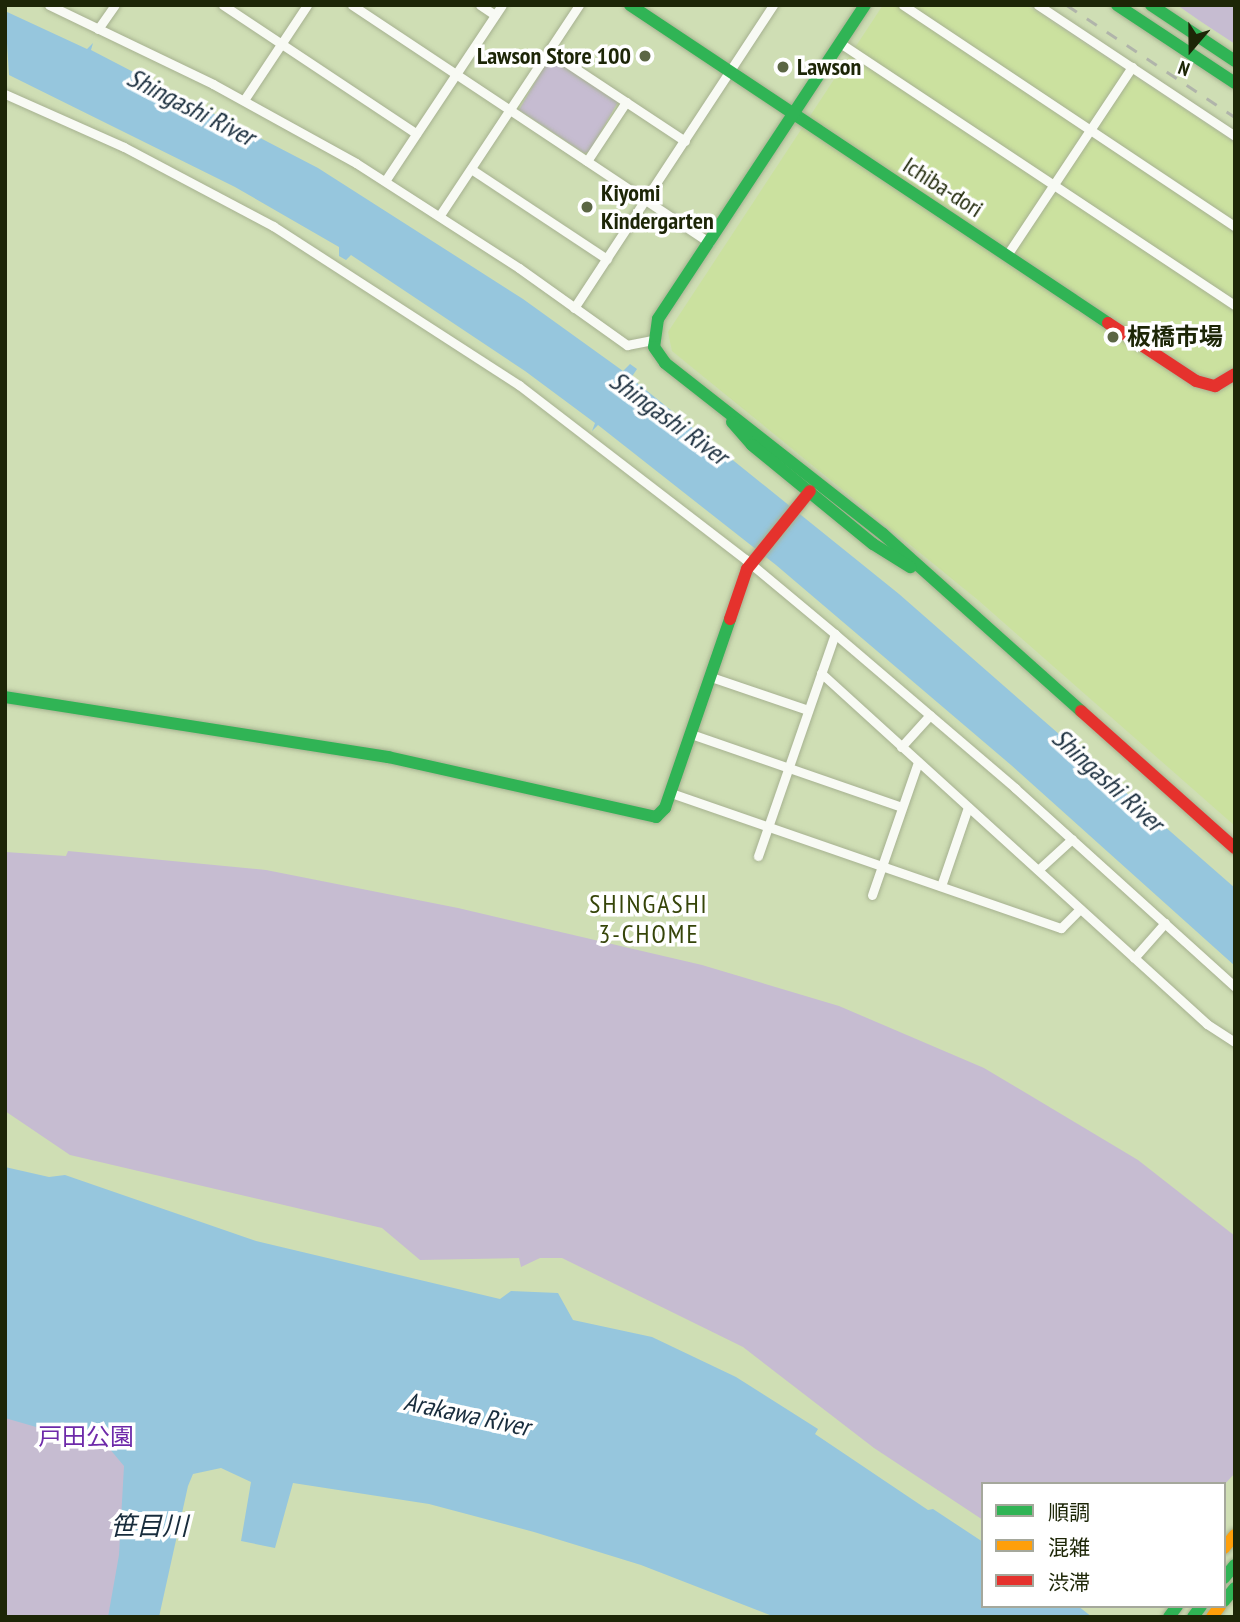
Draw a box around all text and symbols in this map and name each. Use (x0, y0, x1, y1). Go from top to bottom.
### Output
north arrow (1156, 14, 1226, 84)
place label: Lawson Store 100 (477, 42, 631, 70)
marker: Lawson Store 100 (637, 48, 653, 64)
place label: Lawson (797, 53, 861, 81)
text: N (1175, 56, 1193, 82)
marker: Lawson (775, 59, 791, 75)
water label: Shingashi River (122, 62, 260, 152)
street label: Ichiba-dori (898, 151, 988, 223)
place label: Kiyomi Kindergarten (601, 179, 714, 235)
marker: Kiyomi Kindergarten (579, 199, 595, 215)
place label: 板橋市場 (1127, 323, 1223, 351)
marker: 板橋市場 (1105, 329, 1121, 345)
water label: Shingashi River (604, 365, 734, 471)
water label: Shingashi River (1046, 722, 1170, 838)
district label: SHINGASHI 3-CHOME (590, 888, 708, 950)
water label: Arakawa River (401, 1385, 533, 1443)
park label: 戸田公園 (38, 1423, 134, 1451)
legend (981, 1482, 1226, 1608)
text: 順調 (1048, 1499, 1090, 1526)
water label: 笹目川 (110, 1510, 188, 1542)
text: 混雑 (1048, 1534, 1090, 1561)
text: 渋滞 (1048, 1569, 1090, 1596)

